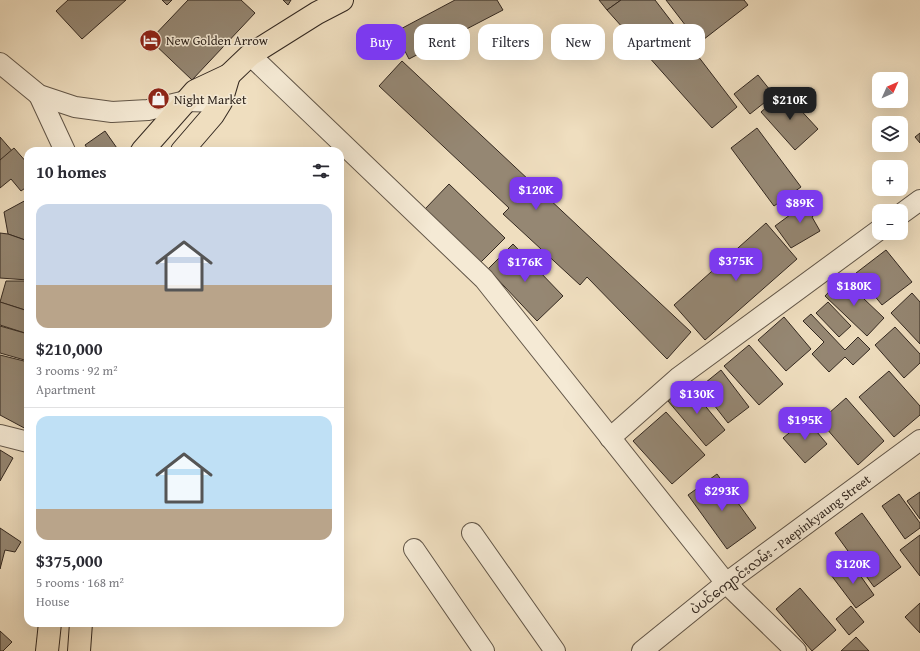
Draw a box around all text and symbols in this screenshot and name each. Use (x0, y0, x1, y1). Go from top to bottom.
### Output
chip: Buy (356, 24, 406, 60)
chip: Rent (414, 24, 470, 60)
chip: Filters (478, 24, 543, 60)
chip: New (551, 24, 605, 60)
chip: Apartment (613, 24, 705, 60)
hotel icon: New Golden Arrow (137, 27, 163, 53)
place label: New Golden Arrow (166, 31, 269, 50)
north arrow (872, 72, 908, 108)
map controls (872, 72, 908, 240)
shop icon: Night Market (146, 86, 172, 112)
pin: $210K (762, 87, 818, 121)
place label: Night Market (174, 90, 247, 109)
text: $210K (772, 90, 808, 109)
button: layers (872, 116, 908, 152)
text: 10 homes (36, 159, 107, 184)
icon: filters (310, 160, 332, 182)
button: + (872, 160, 908, 196)
pin: $120K (508, 177, 564, 211)
text: $120K (518, 180, 554, 199)
pin: $89K (776, 190, 824, 224)
text: $89K (786, 193, 814, 212)
button: − (872, 204, 908, 240)
icon: home (148, 230, 220, 302)
pin: $375K (708, 248, 764, 282)
pin: $176K (497, 249, 553, 283)
text: $375K (718, 251, 754, 270)
text: $176K (507, 252, 543, 271)
pin: $180K (826, 273, 882, 307)
text: $180K (836, 276, 872, 295)
text: $210,000 (36, 336, 102, 361)
text: 3 rooms · 92 m² (36, 361, 118, 380)
text: Apartment (36, 380, 96, 399)
pin: $130K (669, 381, 725, 415)
text: $130K (679, 384, 715, 403)
pin: $195K (777, 407, 833, 441)
text: $195K (787, 410, 823, 429)
icon: home (148, 442, 220, 514)
street label: ပဲပင်ကျောင်းလမ်း - Paepinkyaung Street (686, 470, 875, 620)
pin: $293K (694, 478, 750, 512)
text: $293K (704, 481, 740, 500)
text: $375,000 (36, 548, 102, 573)
pin: $120K (825, 551, 881, 585)
text: $120K (835, 554, 871, 573)
text: 5 rooms · 168 m² (36, 573, 124, 592)
text: House (36, 592, 70, 611)

